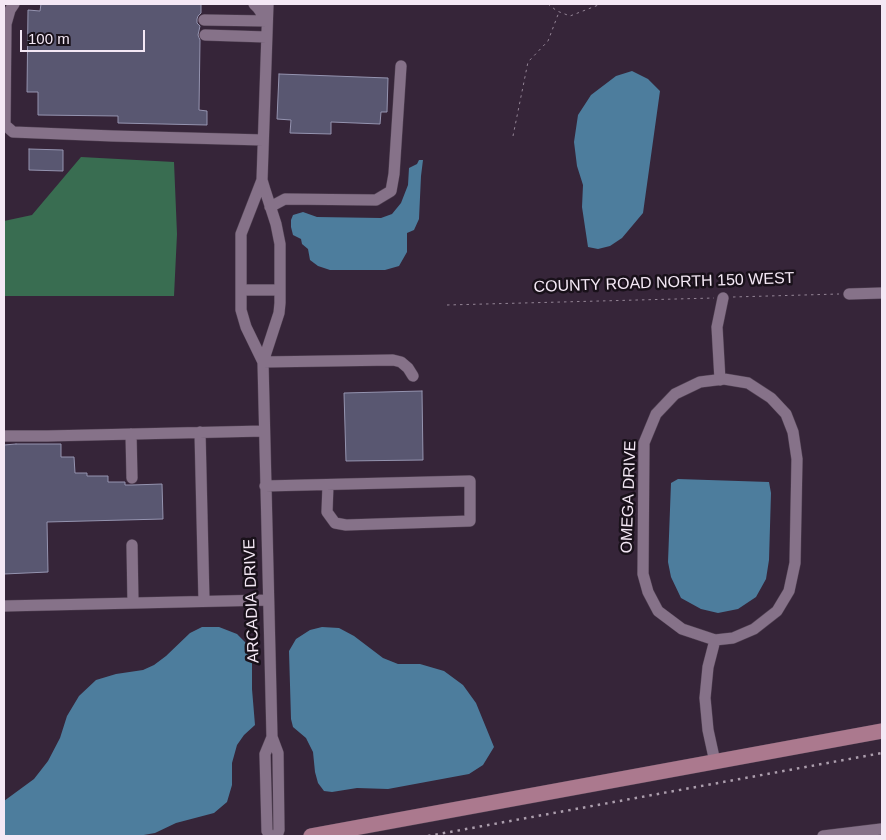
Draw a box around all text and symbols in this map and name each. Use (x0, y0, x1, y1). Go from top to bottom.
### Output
scale bar (22, 20, 148, 52)
text: 100 m (28, 30, 70, 47)
street label: COUNTY ROAD NORTH 150 WEST (533, 269, 795, 297)
street label: OMEGA DRIVE (617, 440, 641, 554)
street label: ARCADIA DRIVE (240, 538, 264, 664)

